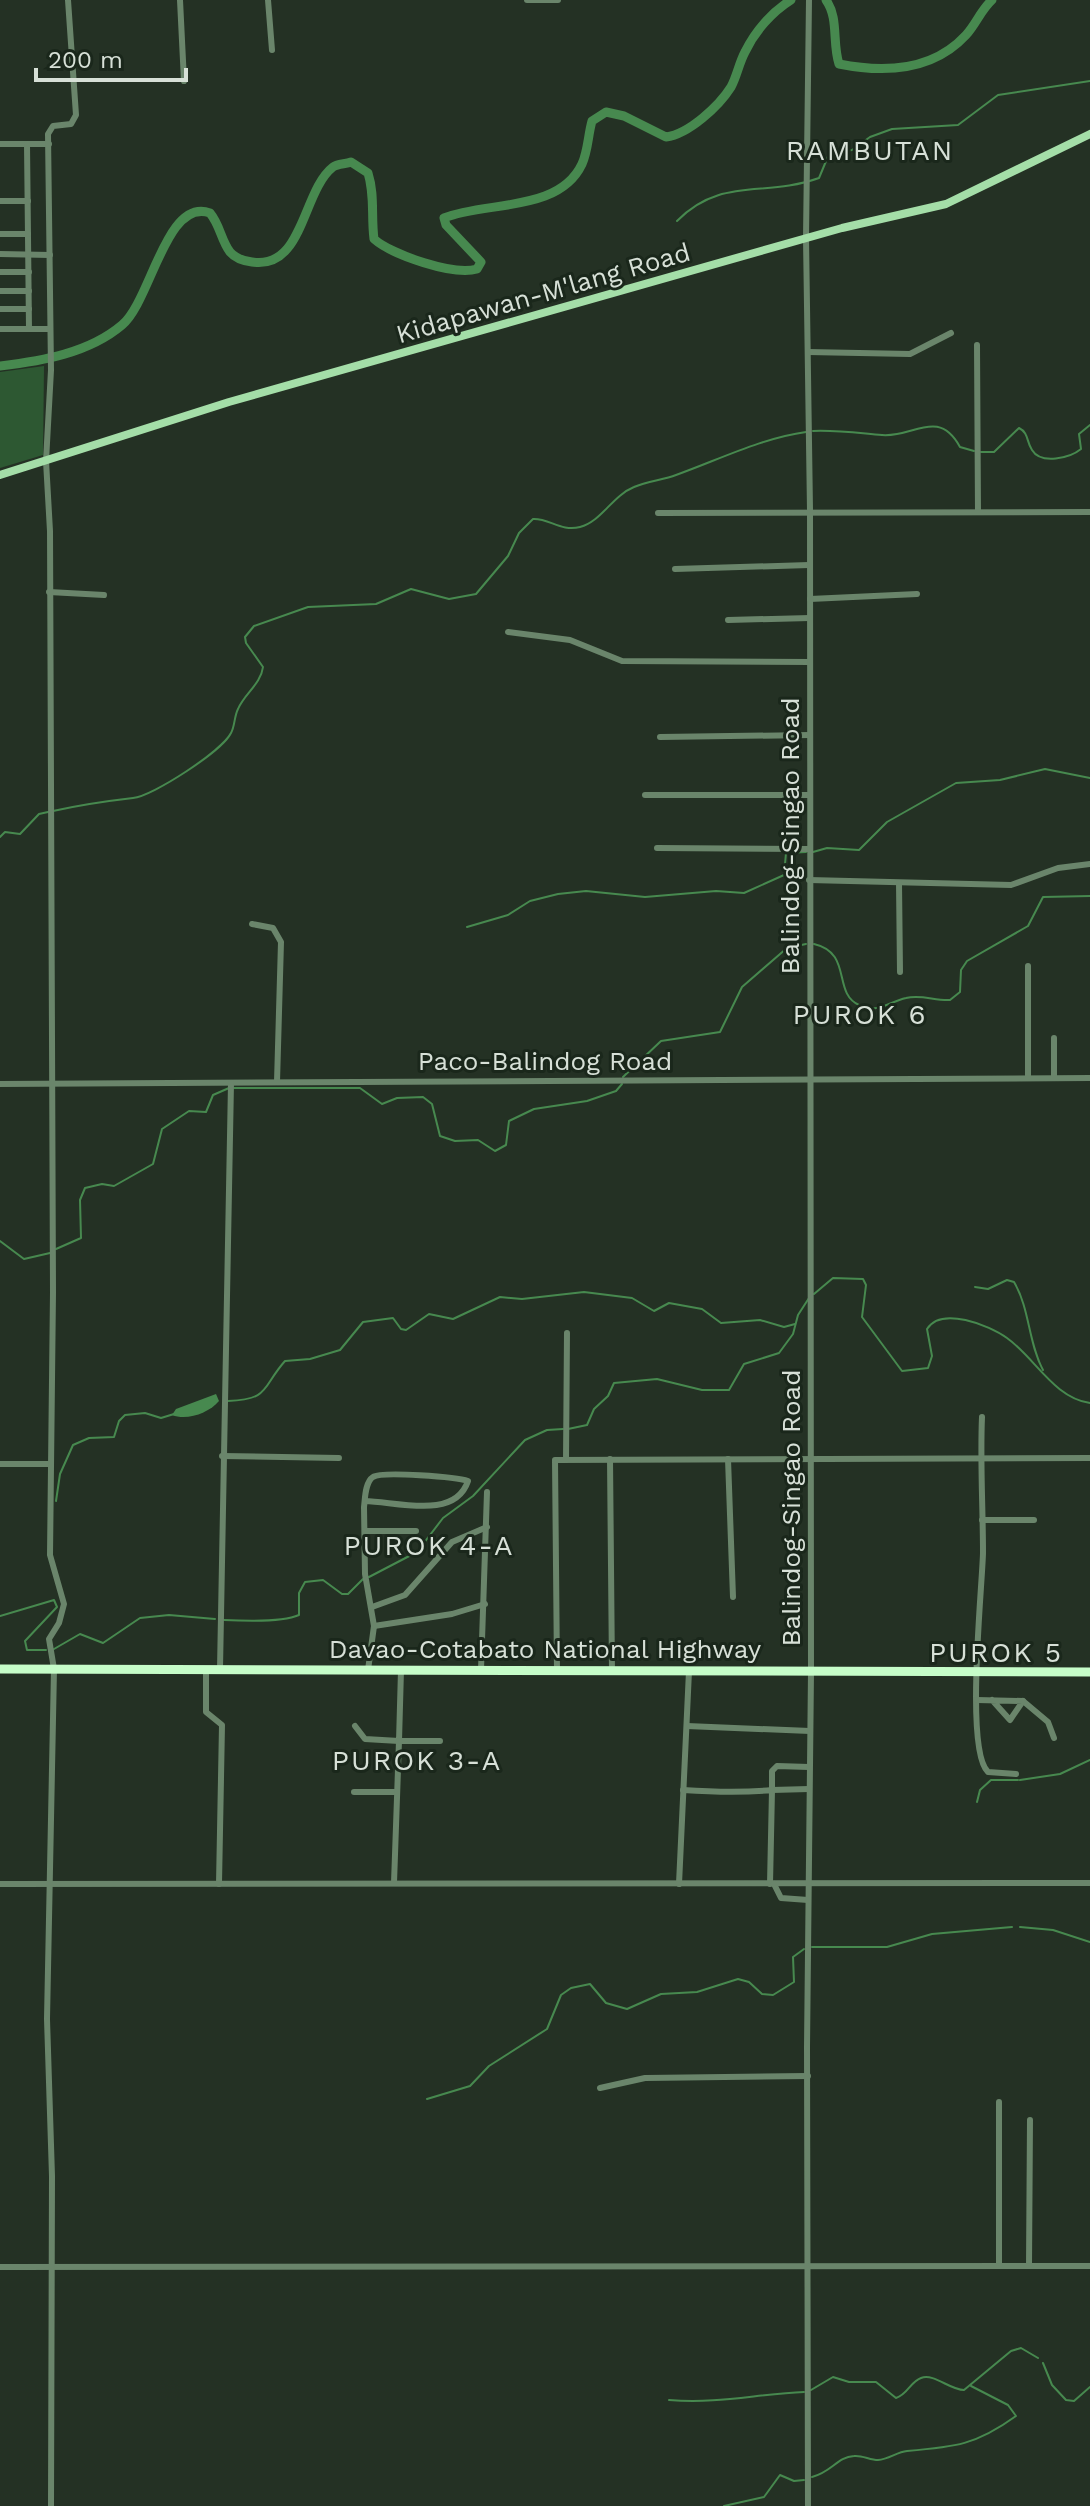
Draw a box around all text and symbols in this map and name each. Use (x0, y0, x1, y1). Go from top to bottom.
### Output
scale bar (36, 32, 186, 82)
text: 200 m (48, 46, 123, 74)
district label: RAMBUTAN (786, 134, 954, 167)
street label: Kidapawan-M'lang Road (393, 237, 693, 349)
street label: Balindog-Singao Road (775, 697, 805, 975)
district label: PUROK 6 (793, 998, 927, 1031)
street label: Paco-Balindog Road (418, 1046, 672, 1076)
street label: Balindog-Singao Road (776, 1369, 806, 1647)
district label: PUROK 4-A (343, 1529, 515, 1562)
street label: Davao-Cotabato National Highway (329, 1634, 762, 1664)
district label: PUROK 5 (929, 1636, 1063, 1669)
district label: PUROK 3-A (332, 1744, 502, 1777)

